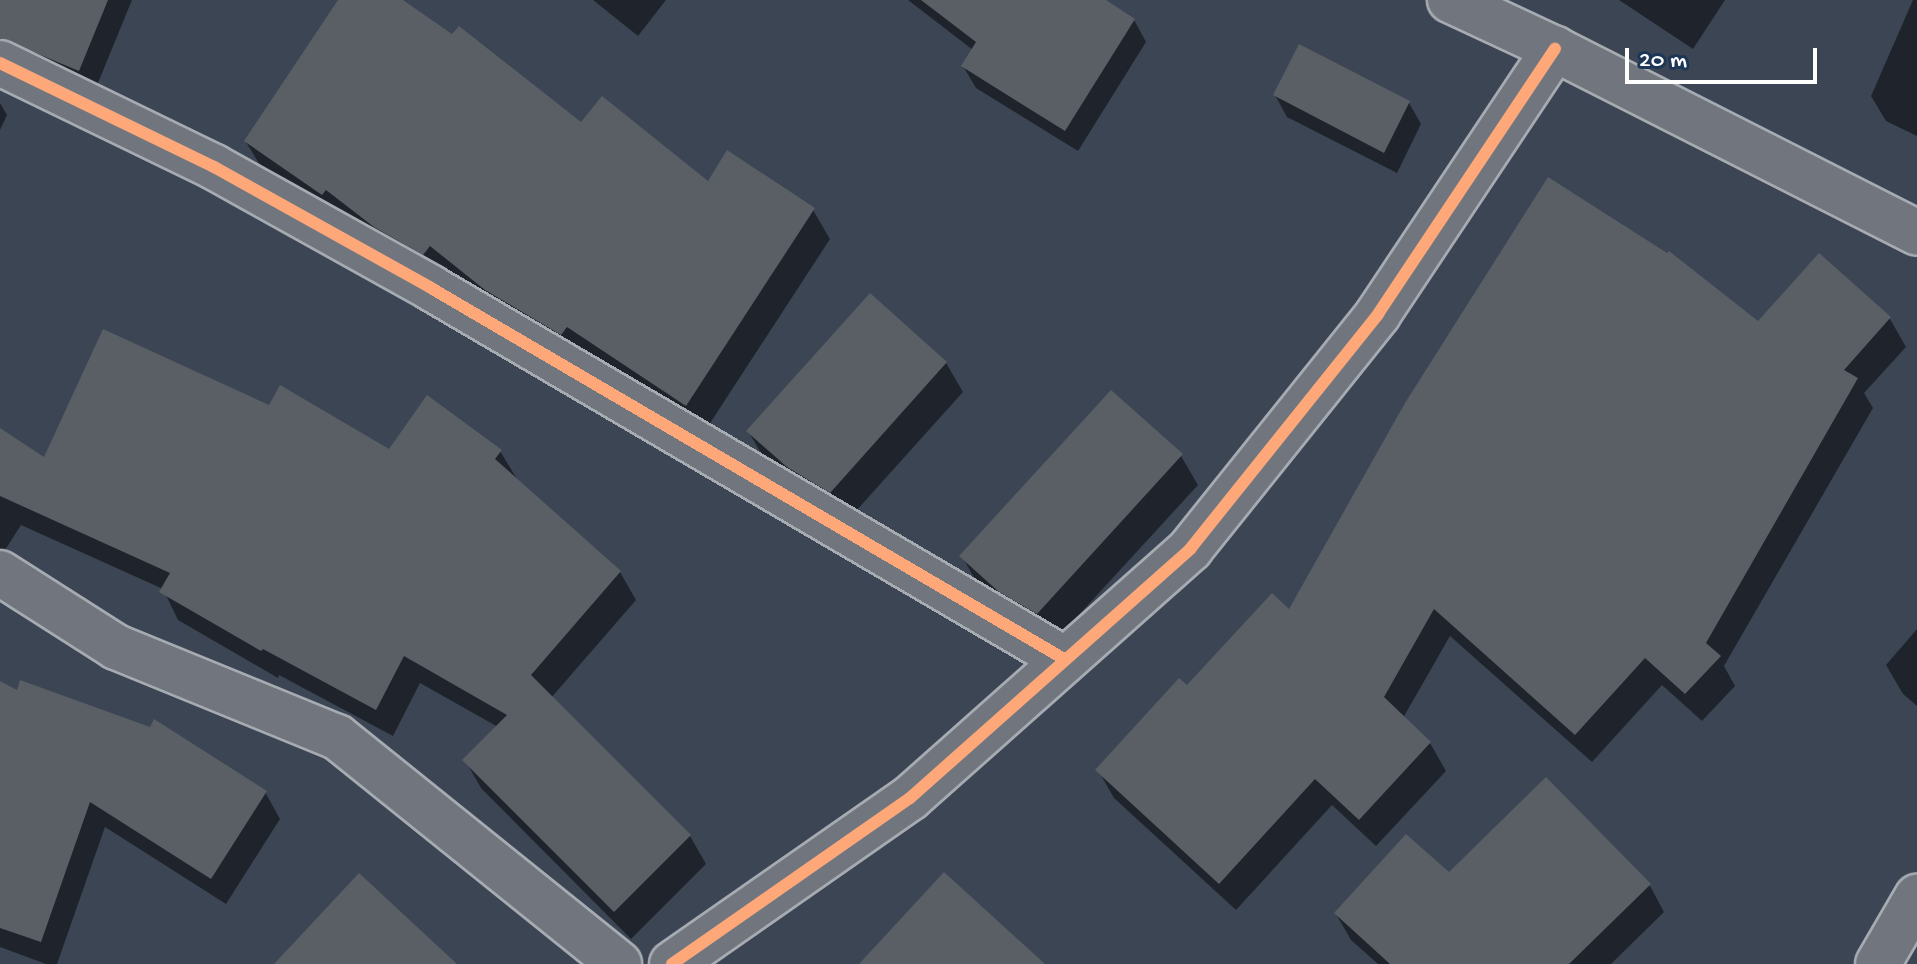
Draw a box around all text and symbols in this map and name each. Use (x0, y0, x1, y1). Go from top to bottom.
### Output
scale bar (1629, 32, 1821, 82)
text: 20 m (1639, 47, 1687, 76)

